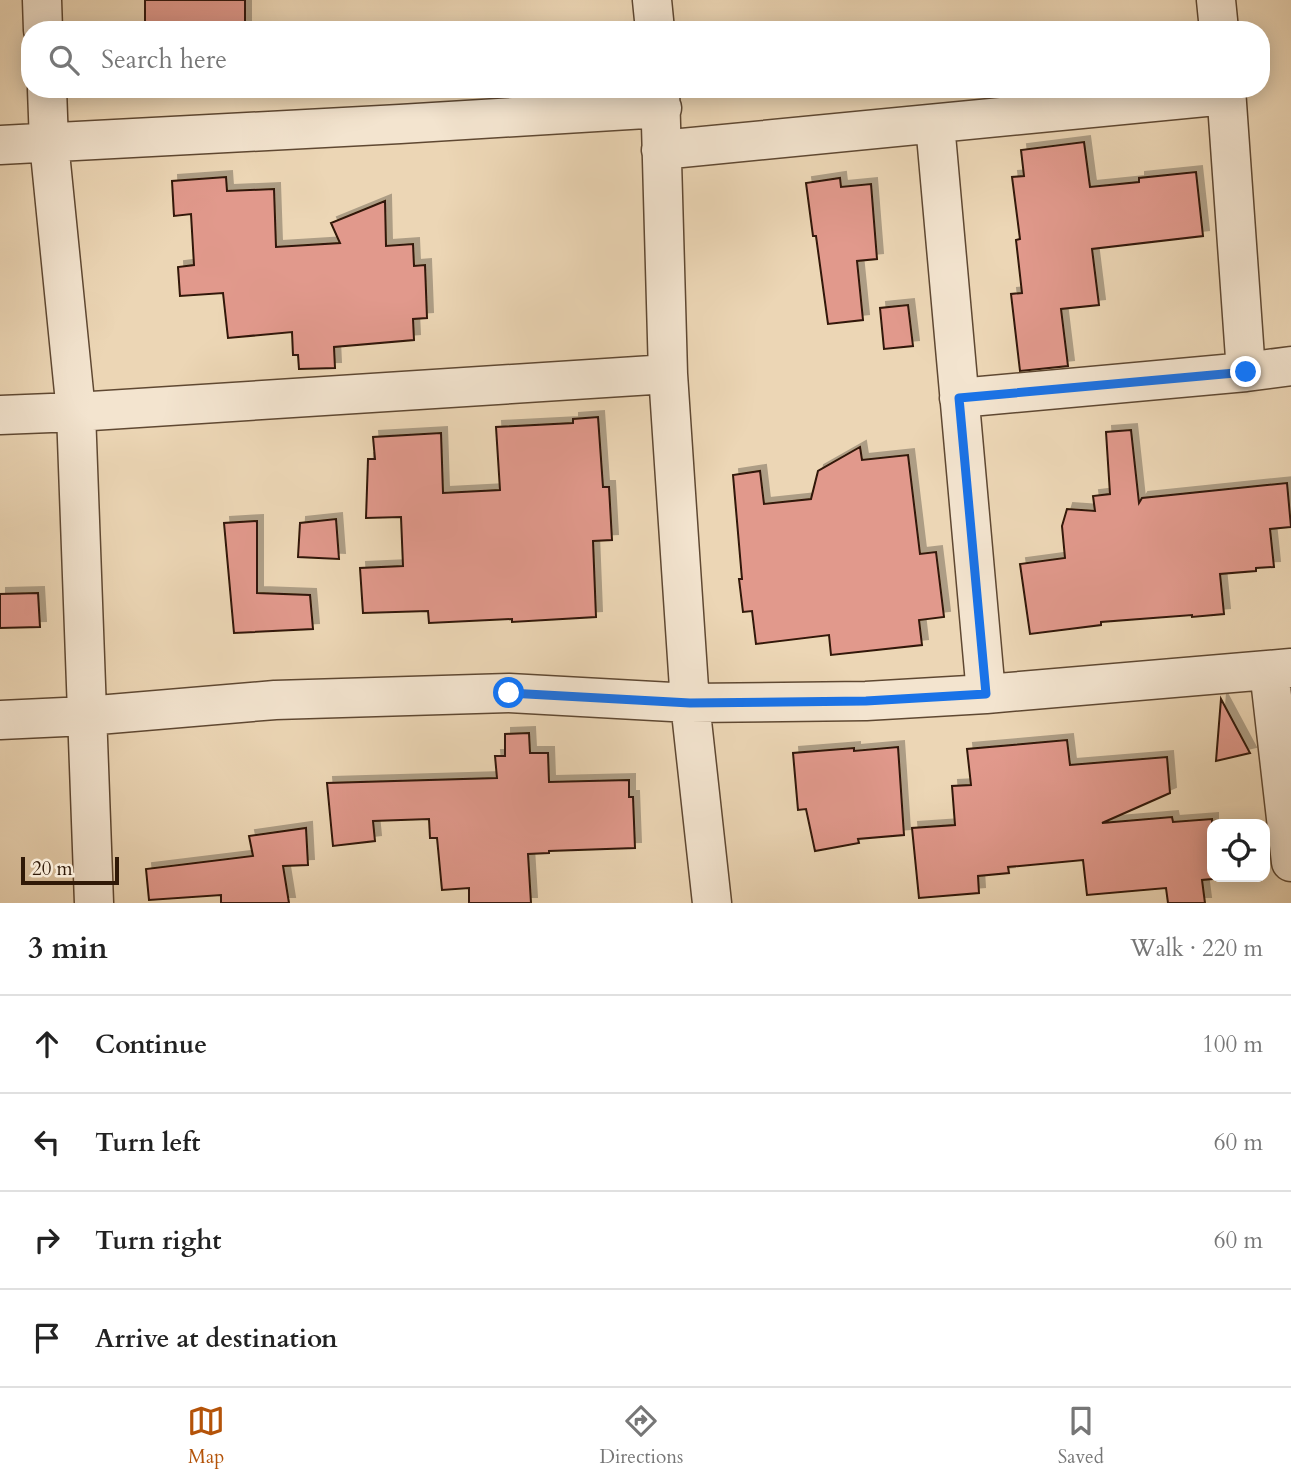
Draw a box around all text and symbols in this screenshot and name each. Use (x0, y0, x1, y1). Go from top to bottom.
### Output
search box (21, 21, 1270, 98)
icon: search (45, 41, 83, 79)
text: Search here (101, 42, 227, 77)
route end (1230, 356, 1261, 387)
route start (493, 677, 524, 708)
map controls (1207, 819, 1270, 882)
button: locate (1207, 819, 1270, 882)
scale bar (21, 854, 119, 886)
text: 20 m (32, 856, 73, 882)
text: 3 min (28, 928, 108, 969)
text: Walk · 220 m (1130, 933, 1263, 964)
icon: ahead (28, 1025, 66, 1063)
text: Continue (95, 1027, 207, 1062)
text: 100 m (1202, 1029, 1263, 1060)
icon: left (28, 1123, 66, 1161)
text: Turn left (95, 1125, 200, 1160)
text: 60 m (1214, 1127, 1263, 1158)
icon: right (28, 1221, 66, 1259)
text: Turn right (95, 1223, 222, 1258)
text: 60 m (1214, 1225, 1263, 1256)
icon: arrive (28, 1319, 66, 1357)
text: Arrive at destination (95, 1321, 338, 1356)
tab: Map (187, 1402, 225, 1470)
tab: Directions (600, 1402, 683, 1470)
tab: Saved (1058, 1402, 1104, 1470)

